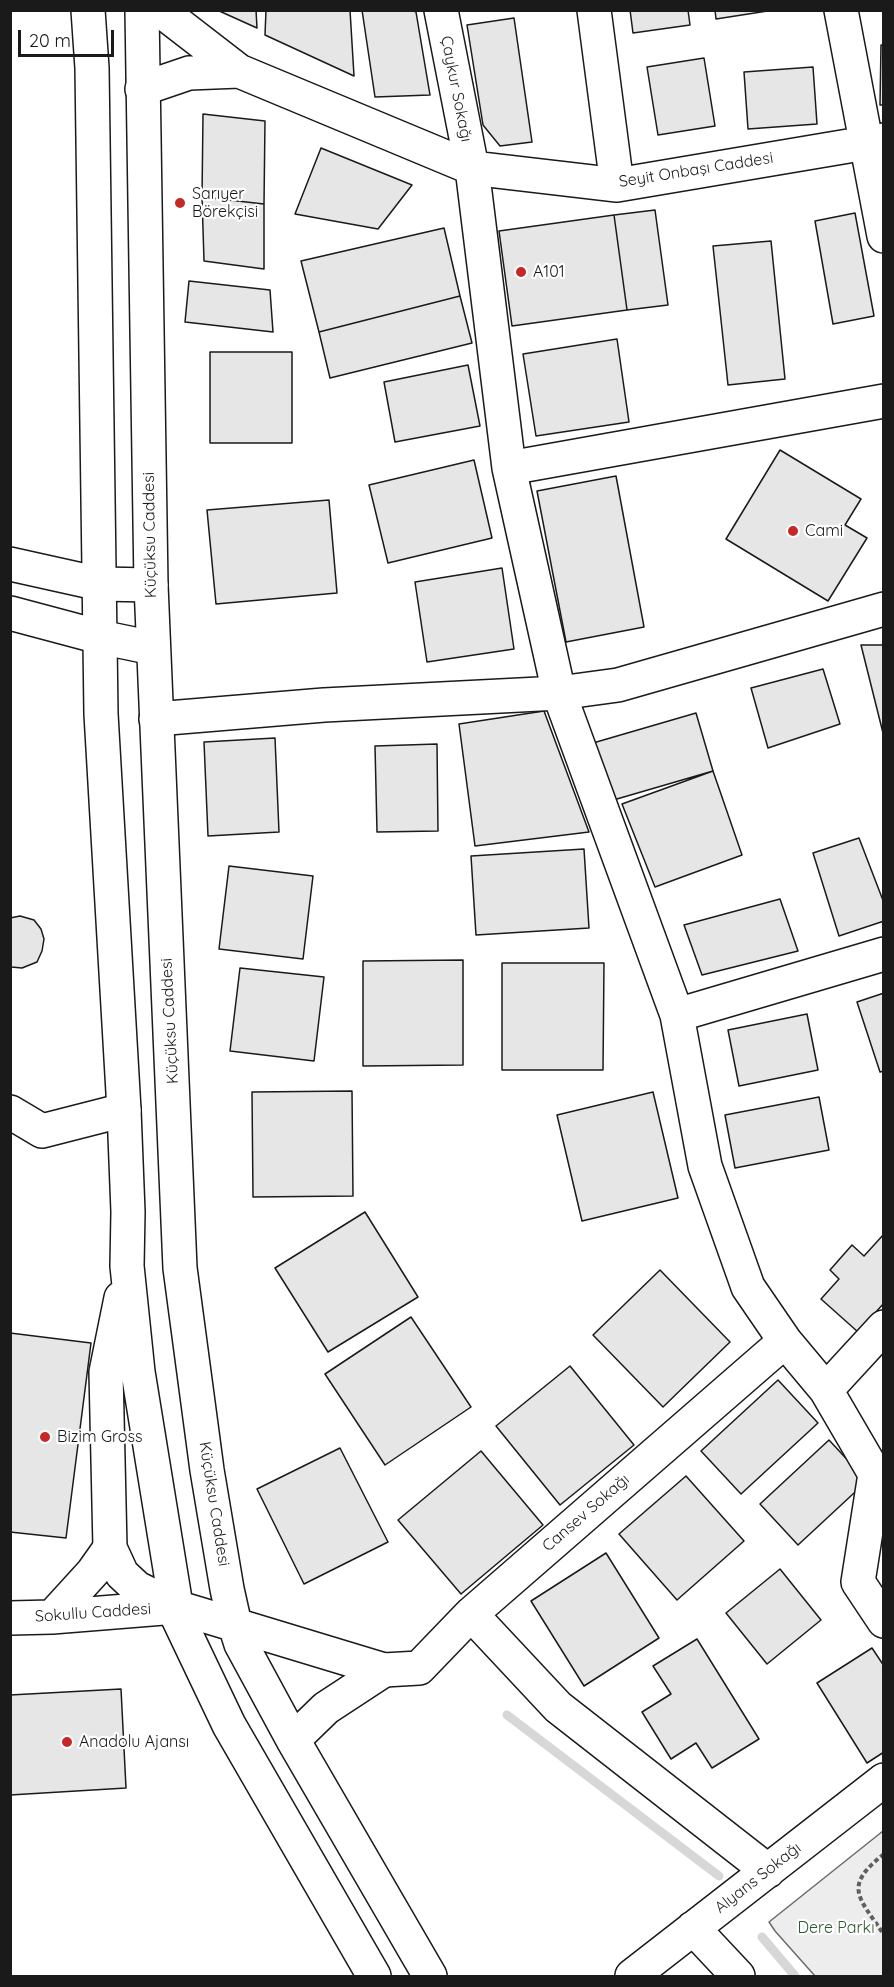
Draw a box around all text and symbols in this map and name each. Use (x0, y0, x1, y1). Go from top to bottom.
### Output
scale bar (21, 18, 117, 56)
text: 20 m (29, 29, 71, 52)
street label: Çaykur Sokağı (436, 34, 476, 144)
street label: Seyit Onbaşı Caddesi (617, 148, 775, 192)
place label: Sarıyer Börekçisi (192, 184, 258, 222)
marker: Sarıyer Börekçisi (173, 196, 187, 210)
place label: A101 (533, 262, 565, 282)
marker: A101 (514, 265, 528, 279)
street label: Küçüksu Caddesi (139, 472, 161, 598)
place label: Cami (805, 521, 843, 541)
marker: Cami (786, 524, 800, 538)
street label: Küçüksu Caddesi (157, 958, 183, 1084)
place label: Bizim Gross (57, 1427, 142, 1447)
marker: Bizim Gross (38, 1430, 52, 1444)
street label: Küçüksu Caddesi (195, 1440, 233, 1568)
street label: Cansev Sokağı (539, 1470, 633, 1556)
street label: Sokullu Caddesi (34, 1599, 152, 1627)
place label: Anadolu Ajansı (79, 1732, 189, 1752)
marker: Anadolu Ajansı (60, 1735, 74, 1749)
street label: Alyans Sokağı (711, 1838, 805, 1918)
park label: Dere Parkı (797, 1918, 875, 1938)

